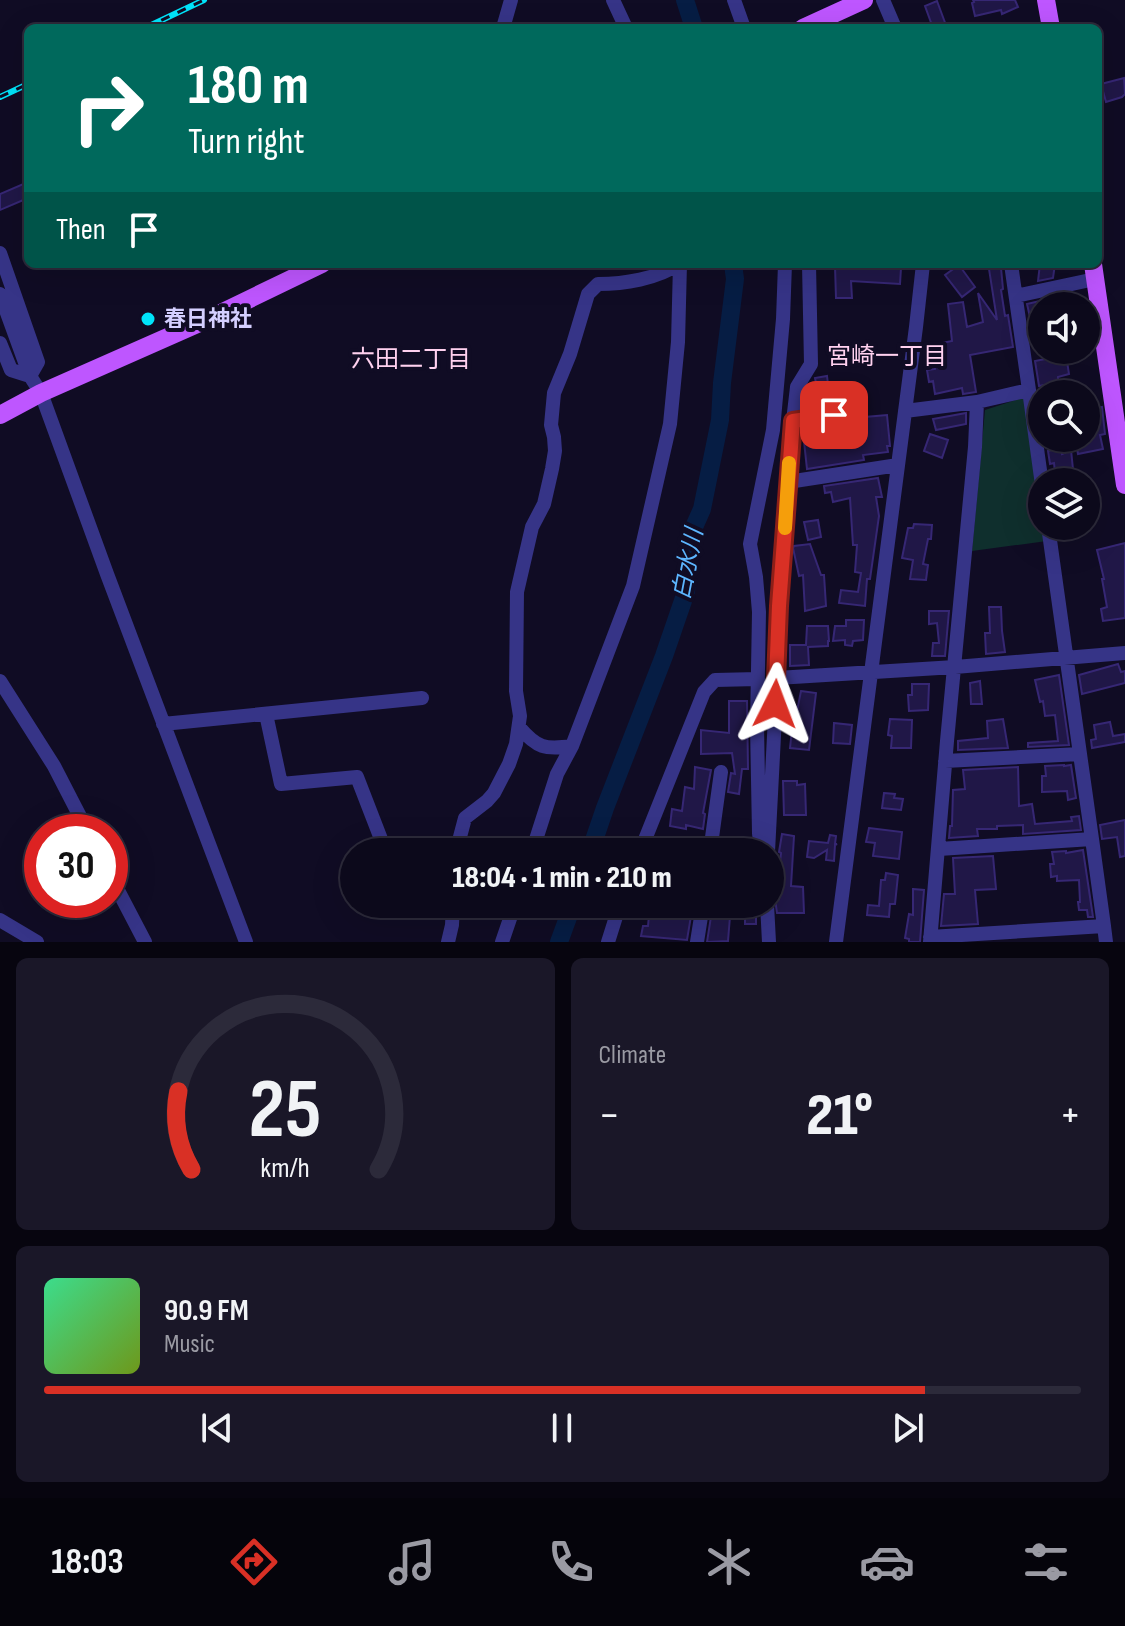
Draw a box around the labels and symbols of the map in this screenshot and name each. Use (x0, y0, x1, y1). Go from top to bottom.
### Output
place label: 春日神社 (164, 306, 252, 333)
marker: 春日神社 (139, 310, 157, 328)
district label: 宮崎一丁目 (827, 342, 947, 371)
district label: 六田二丁目 (351, 345, 471, 374)
pin (800, 381, 868, 449)
water label: 白水川 (667, 523, 710, 602)
position arrow (733, 662, 817, 746)
speed limit sign: 30 (24, 814, 128, 918)

